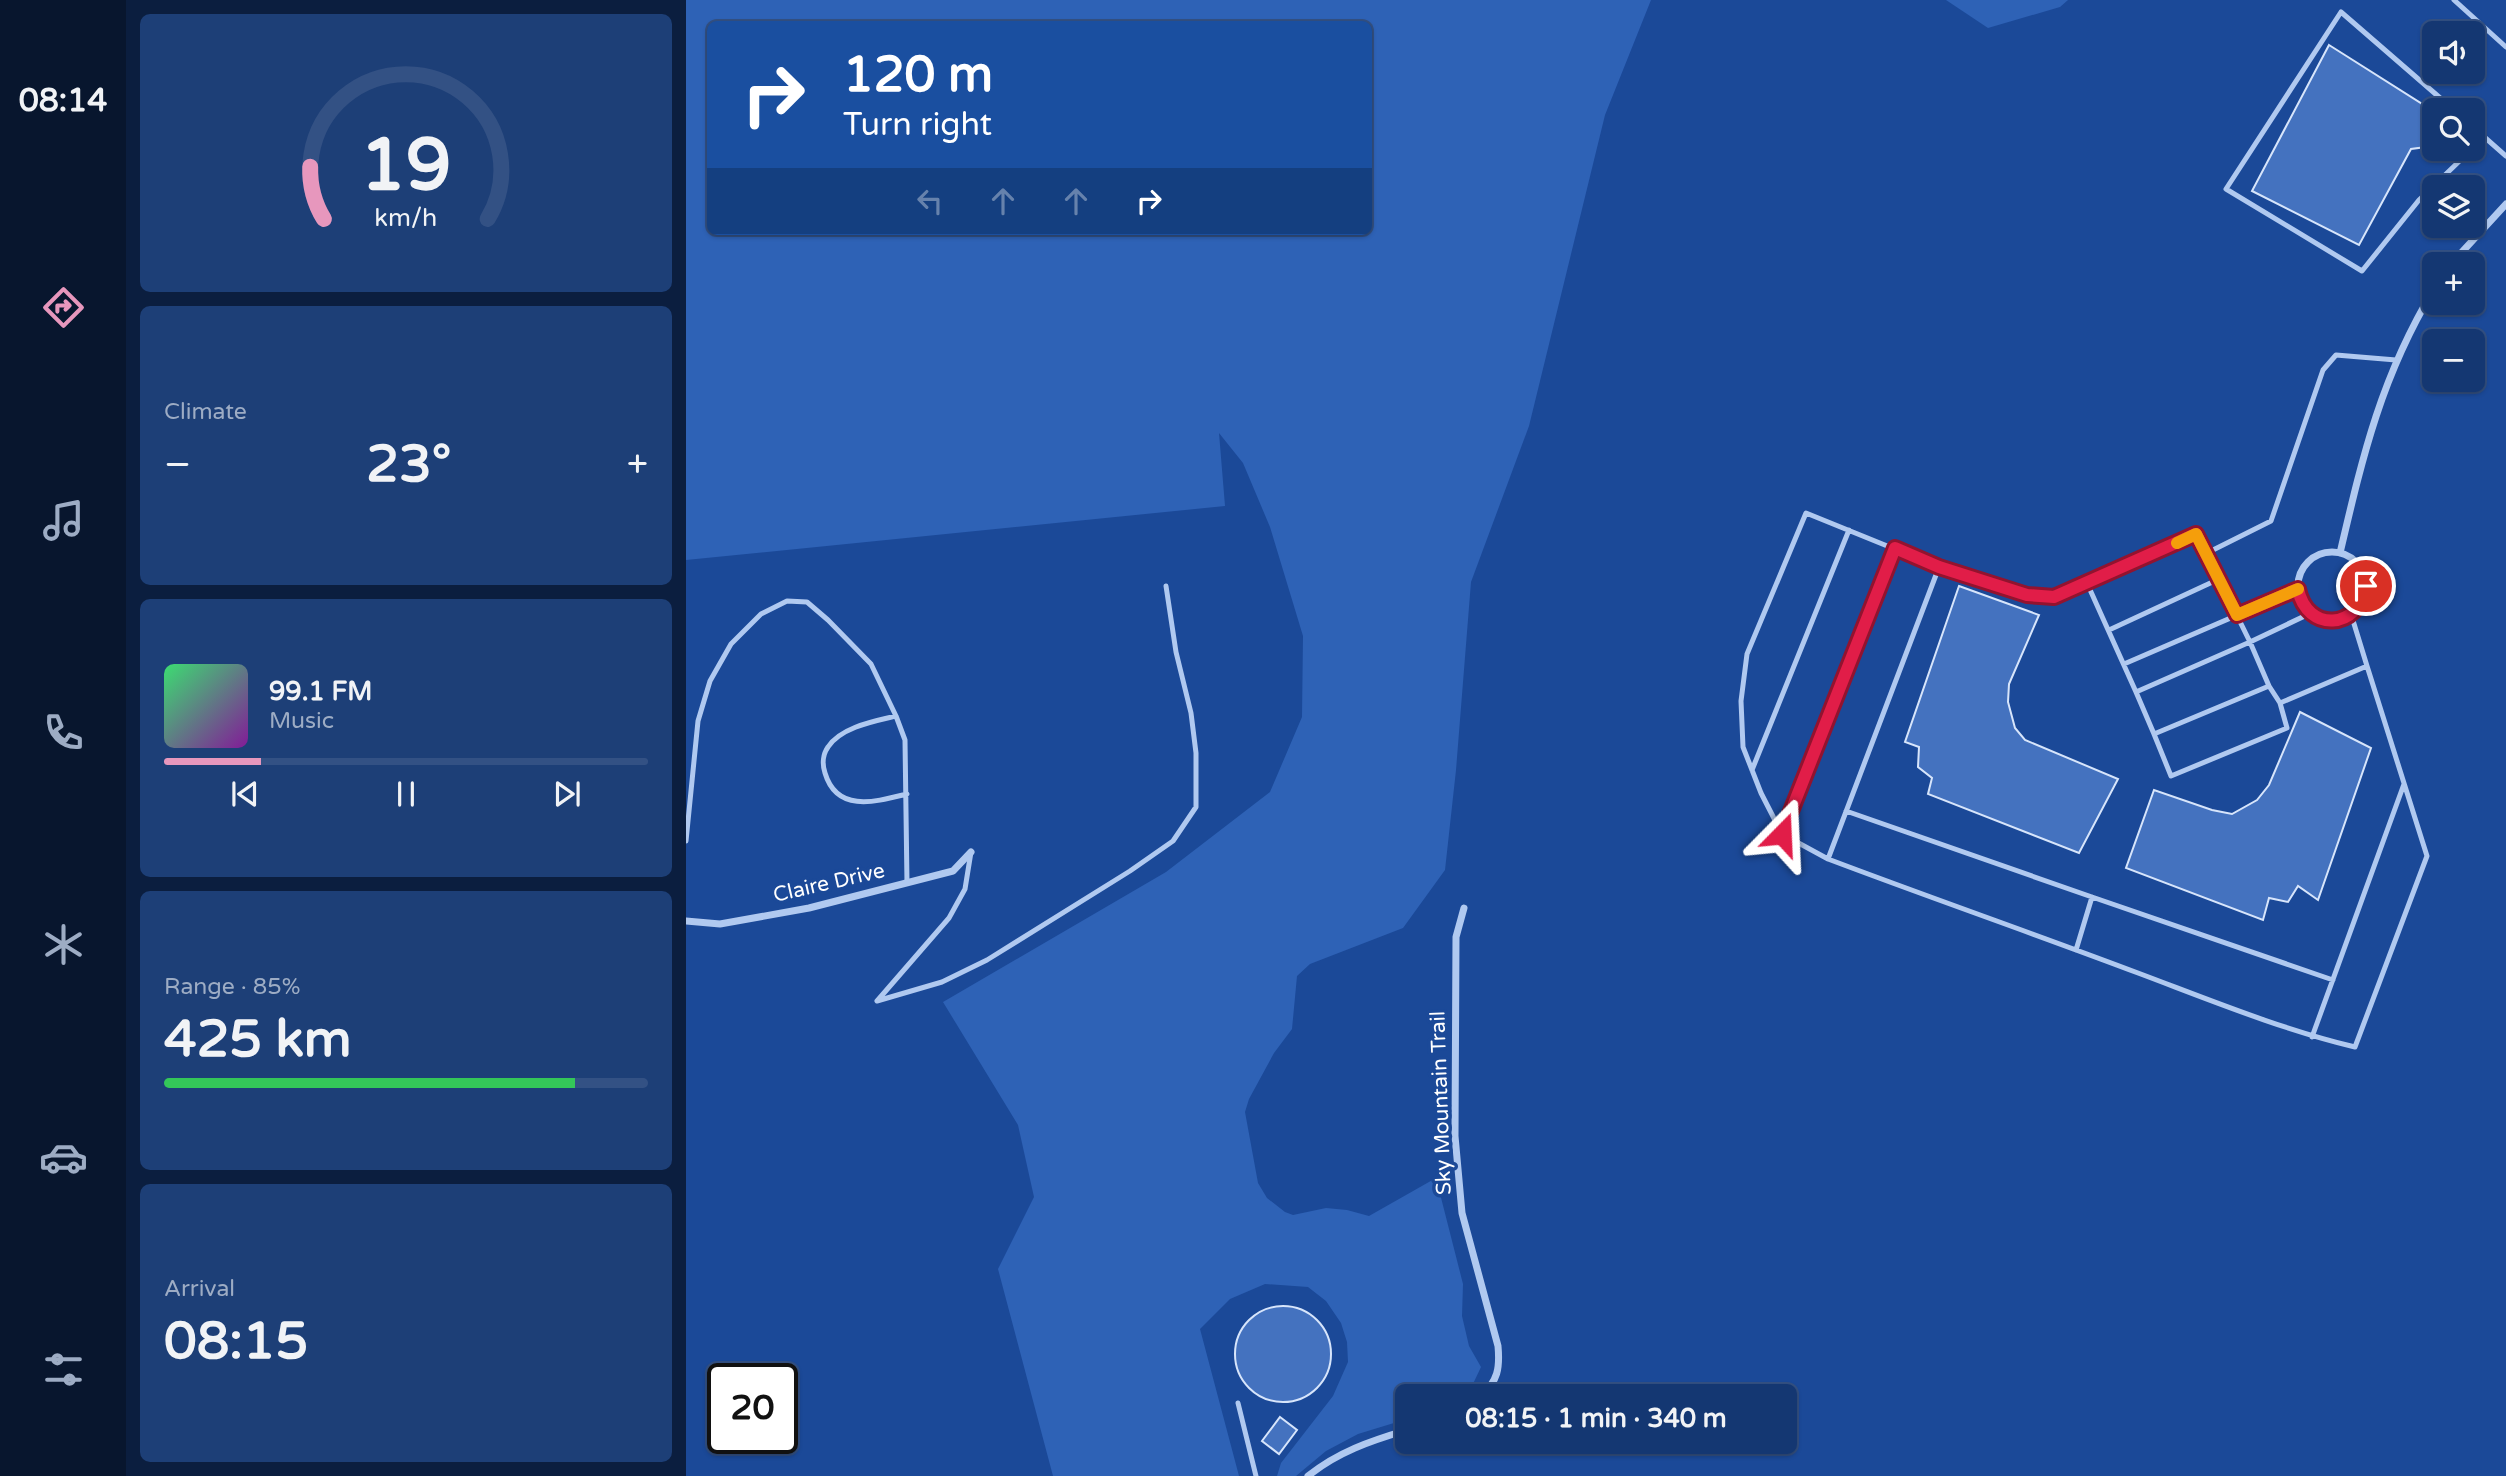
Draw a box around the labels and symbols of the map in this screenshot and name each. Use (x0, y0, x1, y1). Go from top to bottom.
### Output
pin (2336, 556, 2396, 616)
position arrow (1745, 797, 1819, 871)
street label: Claire Drive (771, 858, 887, 908)
street label: Sky Mountain Trail (1425, 1011, 1457, 1195)
speed limit sign: 20 (707, 1363, 798, 1454)

